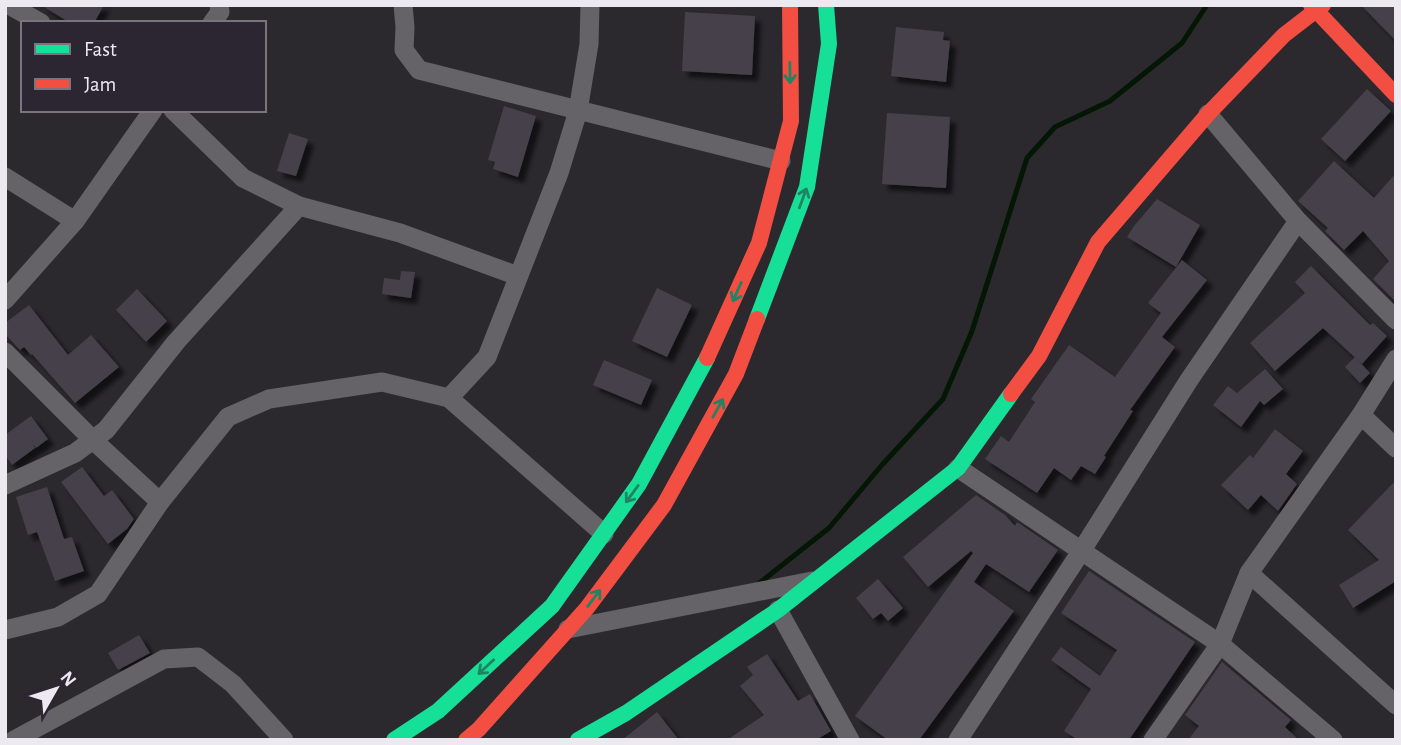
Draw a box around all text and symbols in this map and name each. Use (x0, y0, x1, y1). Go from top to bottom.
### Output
legend (21, 21, 266, 112)
text: Fast (84, 39, 117, 60)
one-way arrow (784, 62, 797, 85)
text: Jam (84, 74, 116, 95)
one-way arrow (798, 187, 810, 209)
one-way arrow (730, 281, 743, 302)
one-way arrow (712, 398, 725, 419)
one-way arrow (625, 484, 640, 503)
one-way arrow (586, 589, 601, 608)
north arrow (21, 654, 91, 724)
one-way arrow (478, 658, 495, 675)
text: N (57, 668, 80, 690)

